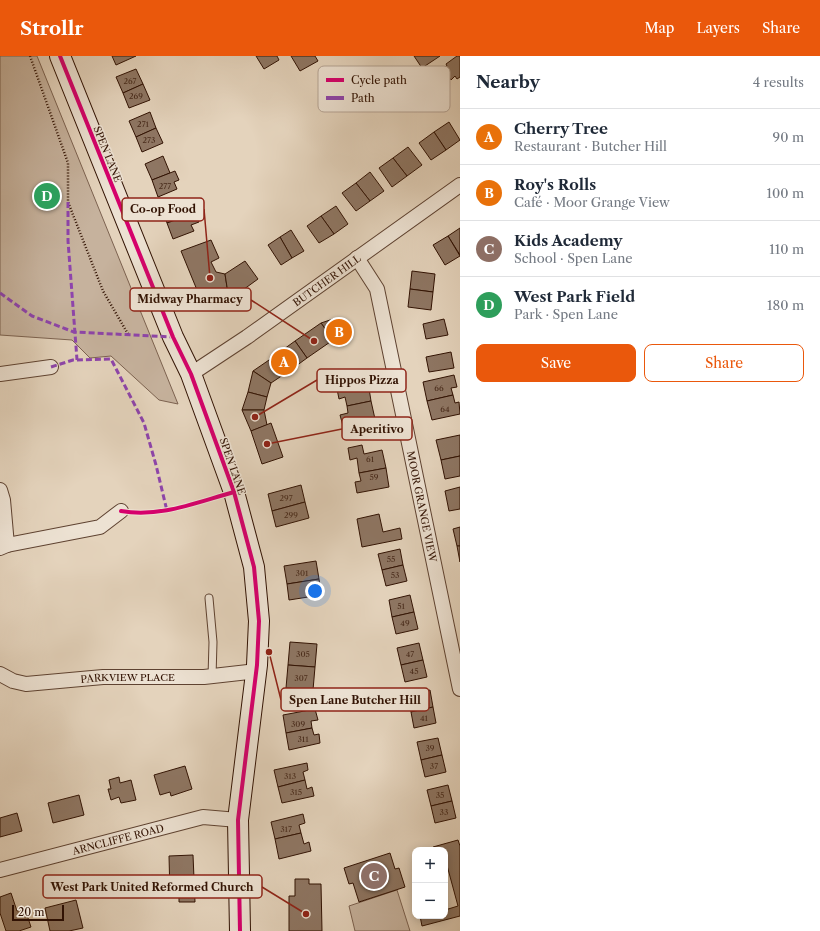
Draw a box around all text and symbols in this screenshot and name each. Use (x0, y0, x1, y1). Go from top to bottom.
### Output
text: Strollr (20, 17, 84, 40)
text: Map (644, 19, 674, 37)
text: Layers (696, 19, 740, 37)
text: Share (762, 19, 800, 37)
legend (318, 66, 450, 112)
text: Nearby (476, 72, 540, 92)
text: Cycle path (351, 73, 407, 87)
text: 4 results (753, 74, 804, 90)
house number: 267 (123, 76, 137, 86)
house number: 269 (129, 91, 143, 101)
text: Path (351, 91, 375, 105)
house number: 271 (137, 119, 150, 129)
text: Cherry Tree (514, 119, 608, 138)
street label: SPEN LANE (90, 124, 125, 184)
text: A (484, 129, 494, 145)
text: 90 m (773, 129, 804, 145)
house number: 273 (143, 135, 155, 145)
text: Restaurant · Butcher Hill (514, 138, 667, 154)
text: Roy's Rolls (514, 175, 596, 194)
pin: D (34, 181, 60, 211)
house number: 277 (159, 181, 171, 191)
text: B (484, 185, 494, 201)
text: 100 m (766, 185, 804, 201)
text: Café · Moor Grange View (514, 194, 670, 210)
callout: Co-op Food (122, 198, 204, 221)
text: Co-op Food (130, 202, 197, 216)
text: Kids Academy (514, 231, 623, 250)
text: C (484, 241, 494, 257)
text: 110 m (769, 241, 804, 257)
text: School · Spen Lane (514, 250, 633, 266)
street label: BUTCHER HILL (290, 252, 364, 309)
text: West Park Field (514, 287, 635, 306)
callout: Midway Pharmacy (130, 288, 251, 311)
text: Midway Pharmacy (137, 292, 243, 306)
text: D (483, 297, 495, 313)
text: 180 m (767, 297, 804, 313)
text: Park · Spen Lane (514, 306, 618, 322)
pin: B (326, 317, 352, 347)
button: Save (476, 344, 636, 382)
button: Share (644, 344, 804, 382)
pin: A (271, 347, 297, 377)
callout: Hippos Pizza (317, 369, 406, 392)
text: Hippos Pizza (325, 373, 400, 387)
house number: 66 (434, 383, 444, 393)
house number: 64 (440, 404, 450, 414)
callout: Aperitivo (342, 417, 412, 440)
text: Aperitivo (349, 422, 404, 436)
street label: SPEN LANE (217, 436, 248, 496)
street label: MOOR GRANGE VIEW (404, 450, 440, 564)
house number: 61 (366, 454, 375, 464)
house number: 59 (369, 472, 379, 482)
house number: 297 (279, 493, 293, 503)
house number: 299 (284, 510, 298, 520)
house number: 55 (387, 554, 395, 564)
house number: 301 (296, 568, 309, 578)
house number: 53 (391, 570, 399, 580)
your location (305, 581, 325, 601)
house number: 51 (397, 601, 405, 611)
house number: 49 (400, 618, 410, 628)
house number: 305 (296, 649, 310, 659)
house number: 47 (406, 649, 414, 659)
house number: 45 (410, 666, 418, 676)
street label: PARKVIEW PLACE (80, 671, 175, 686)
house number: 307 (294, 673, 308, 683)
callout: Spen Lane Butcher Hill (281, 688, 429, 711)
text: Spen Lane Butcher Hill (289, 693, 421, 707)
house number: 41 (420, 713, 429, 723)
house number: 309 (291, 719, 305, 729)
house number: 311 (297, 734, 309, 744)
house number: 39 (425, 743, 435, 753)
house number: 37 (430, 761, 438, 771)
house number: 313 (284, 771, 296, 781)
house number: 315 (290, 787, 302, 797)
house number: 35 (436, 790, 444, 800)
house number: 33 (440, 807, 448, 817)
street label: ARNCLIFFE ROAD (70, 821, 165, 858)
house number: 317 (280, 824, 292, 834)
map controls (412, 847, 448, 919)
button: + (412, 847, 448, 883)
pin: C (361, 861, 387, 891)
callout: West Park United Reformed Church (43, 875, 262, 898)
text: West Park United Reformed Church (50, 880, 254, 894)
button: − (412, 883, 448, 919)
scale bar (12, 903, 64, 922)
text: 20 m (18, 905, 44, 919)

